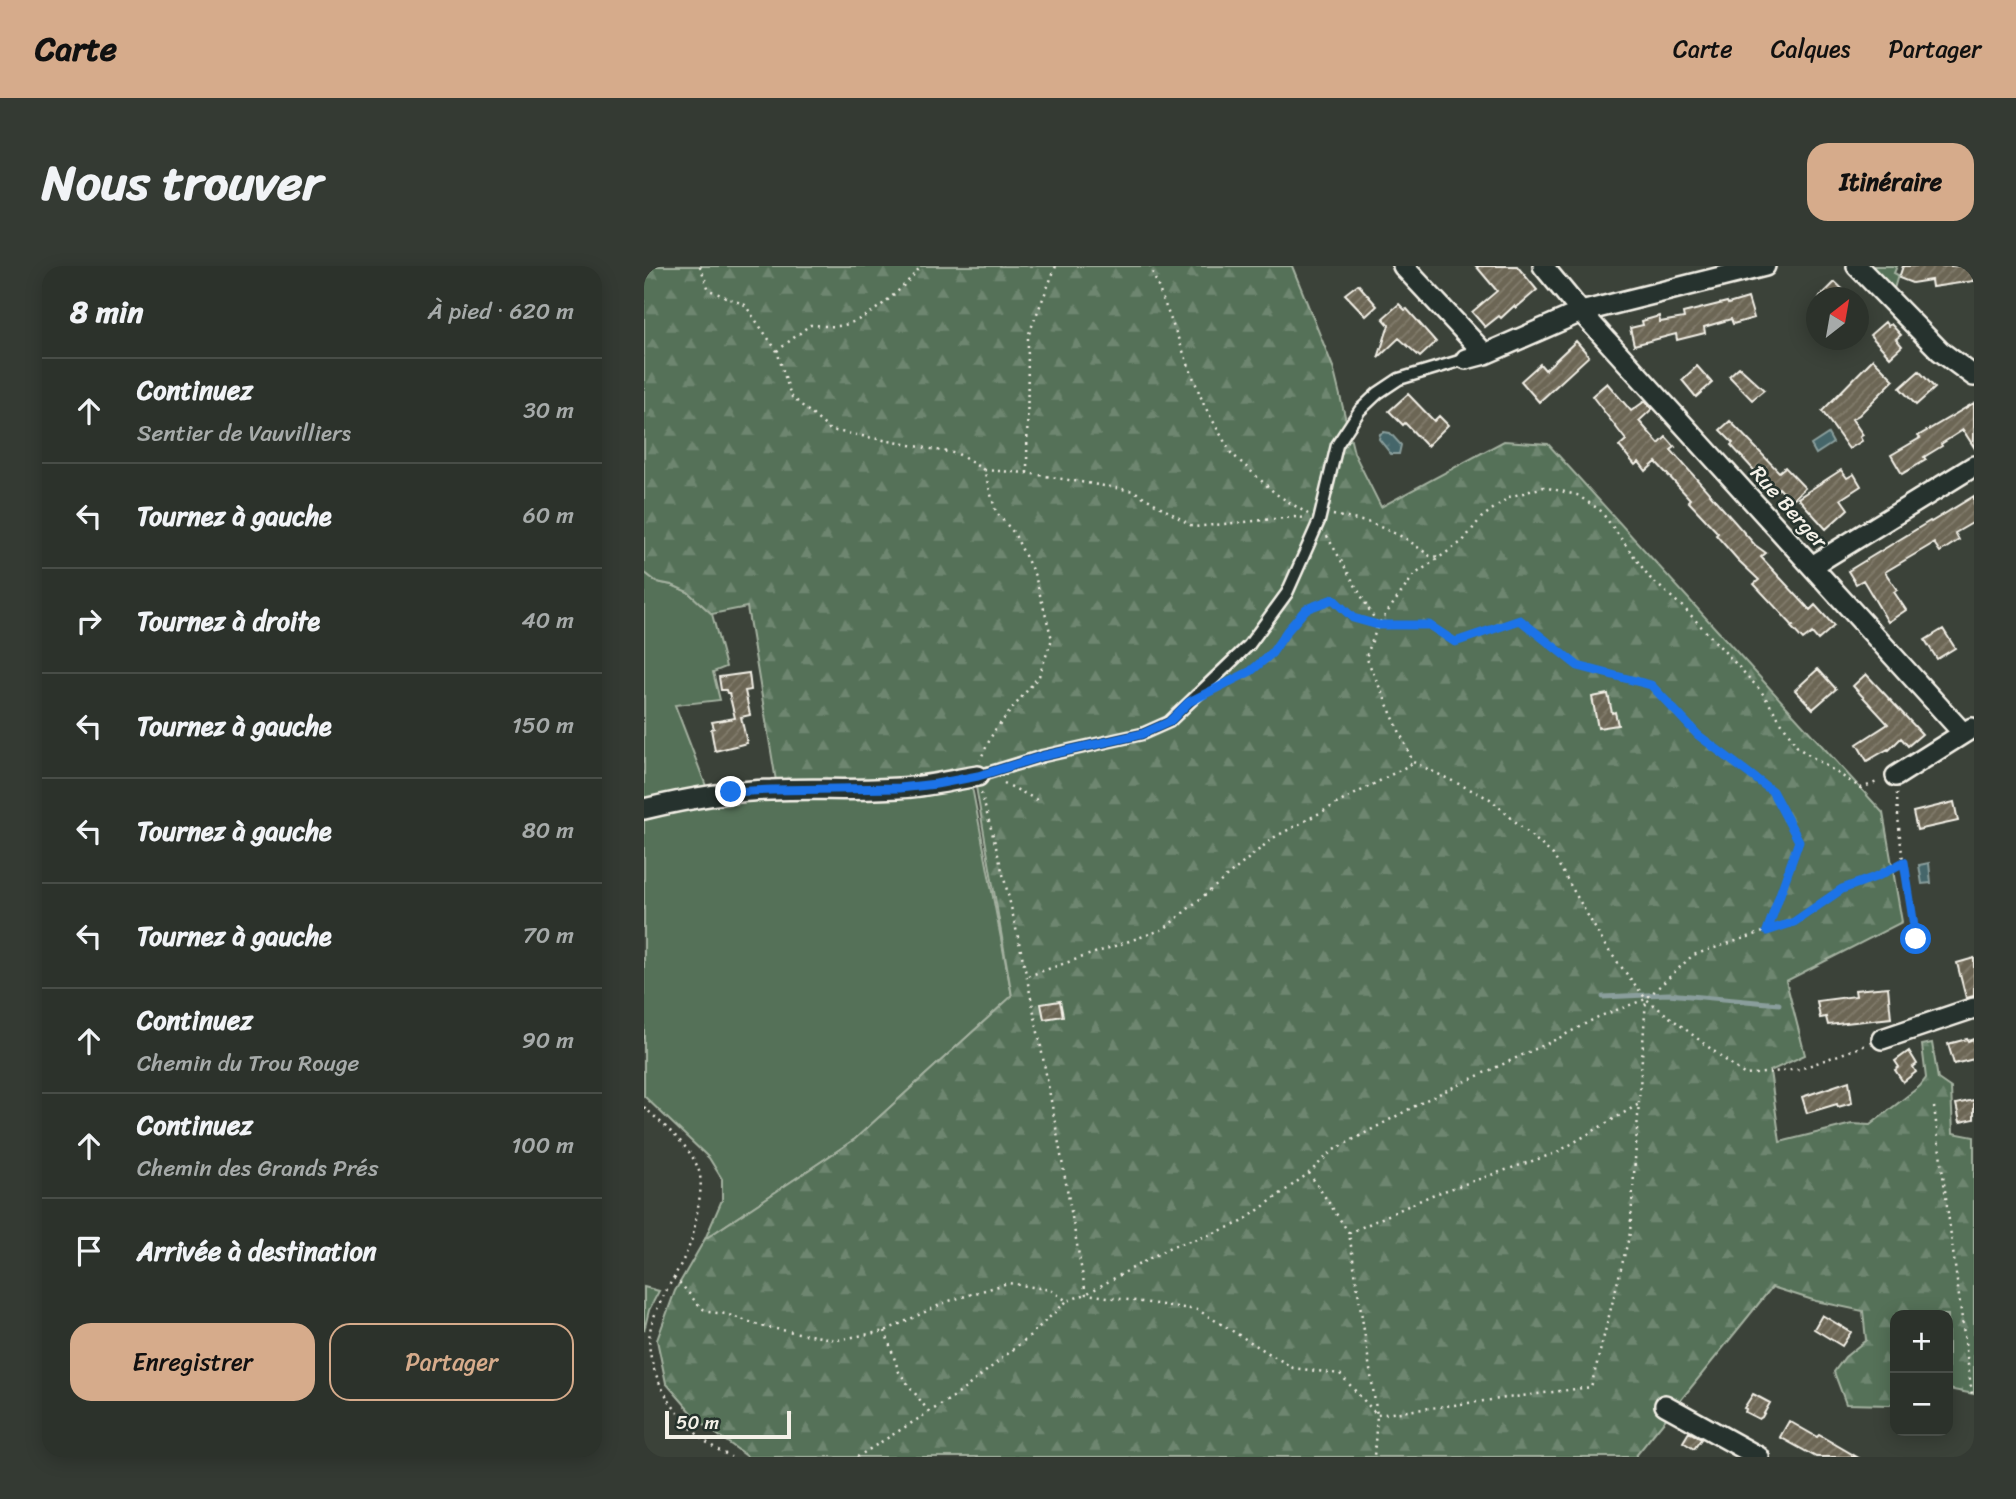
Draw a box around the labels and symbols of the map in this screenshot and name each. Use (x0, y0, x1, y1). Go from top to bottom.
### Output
north arrow (1806, 287, 1869, 350)
street label: Rue Berger (1741, 456, 1838, 559)
route end (715, 776, 746, 807)
route start (1900, 923, 1931, 954)
scale bar (665, 1408, 791, 1440)

